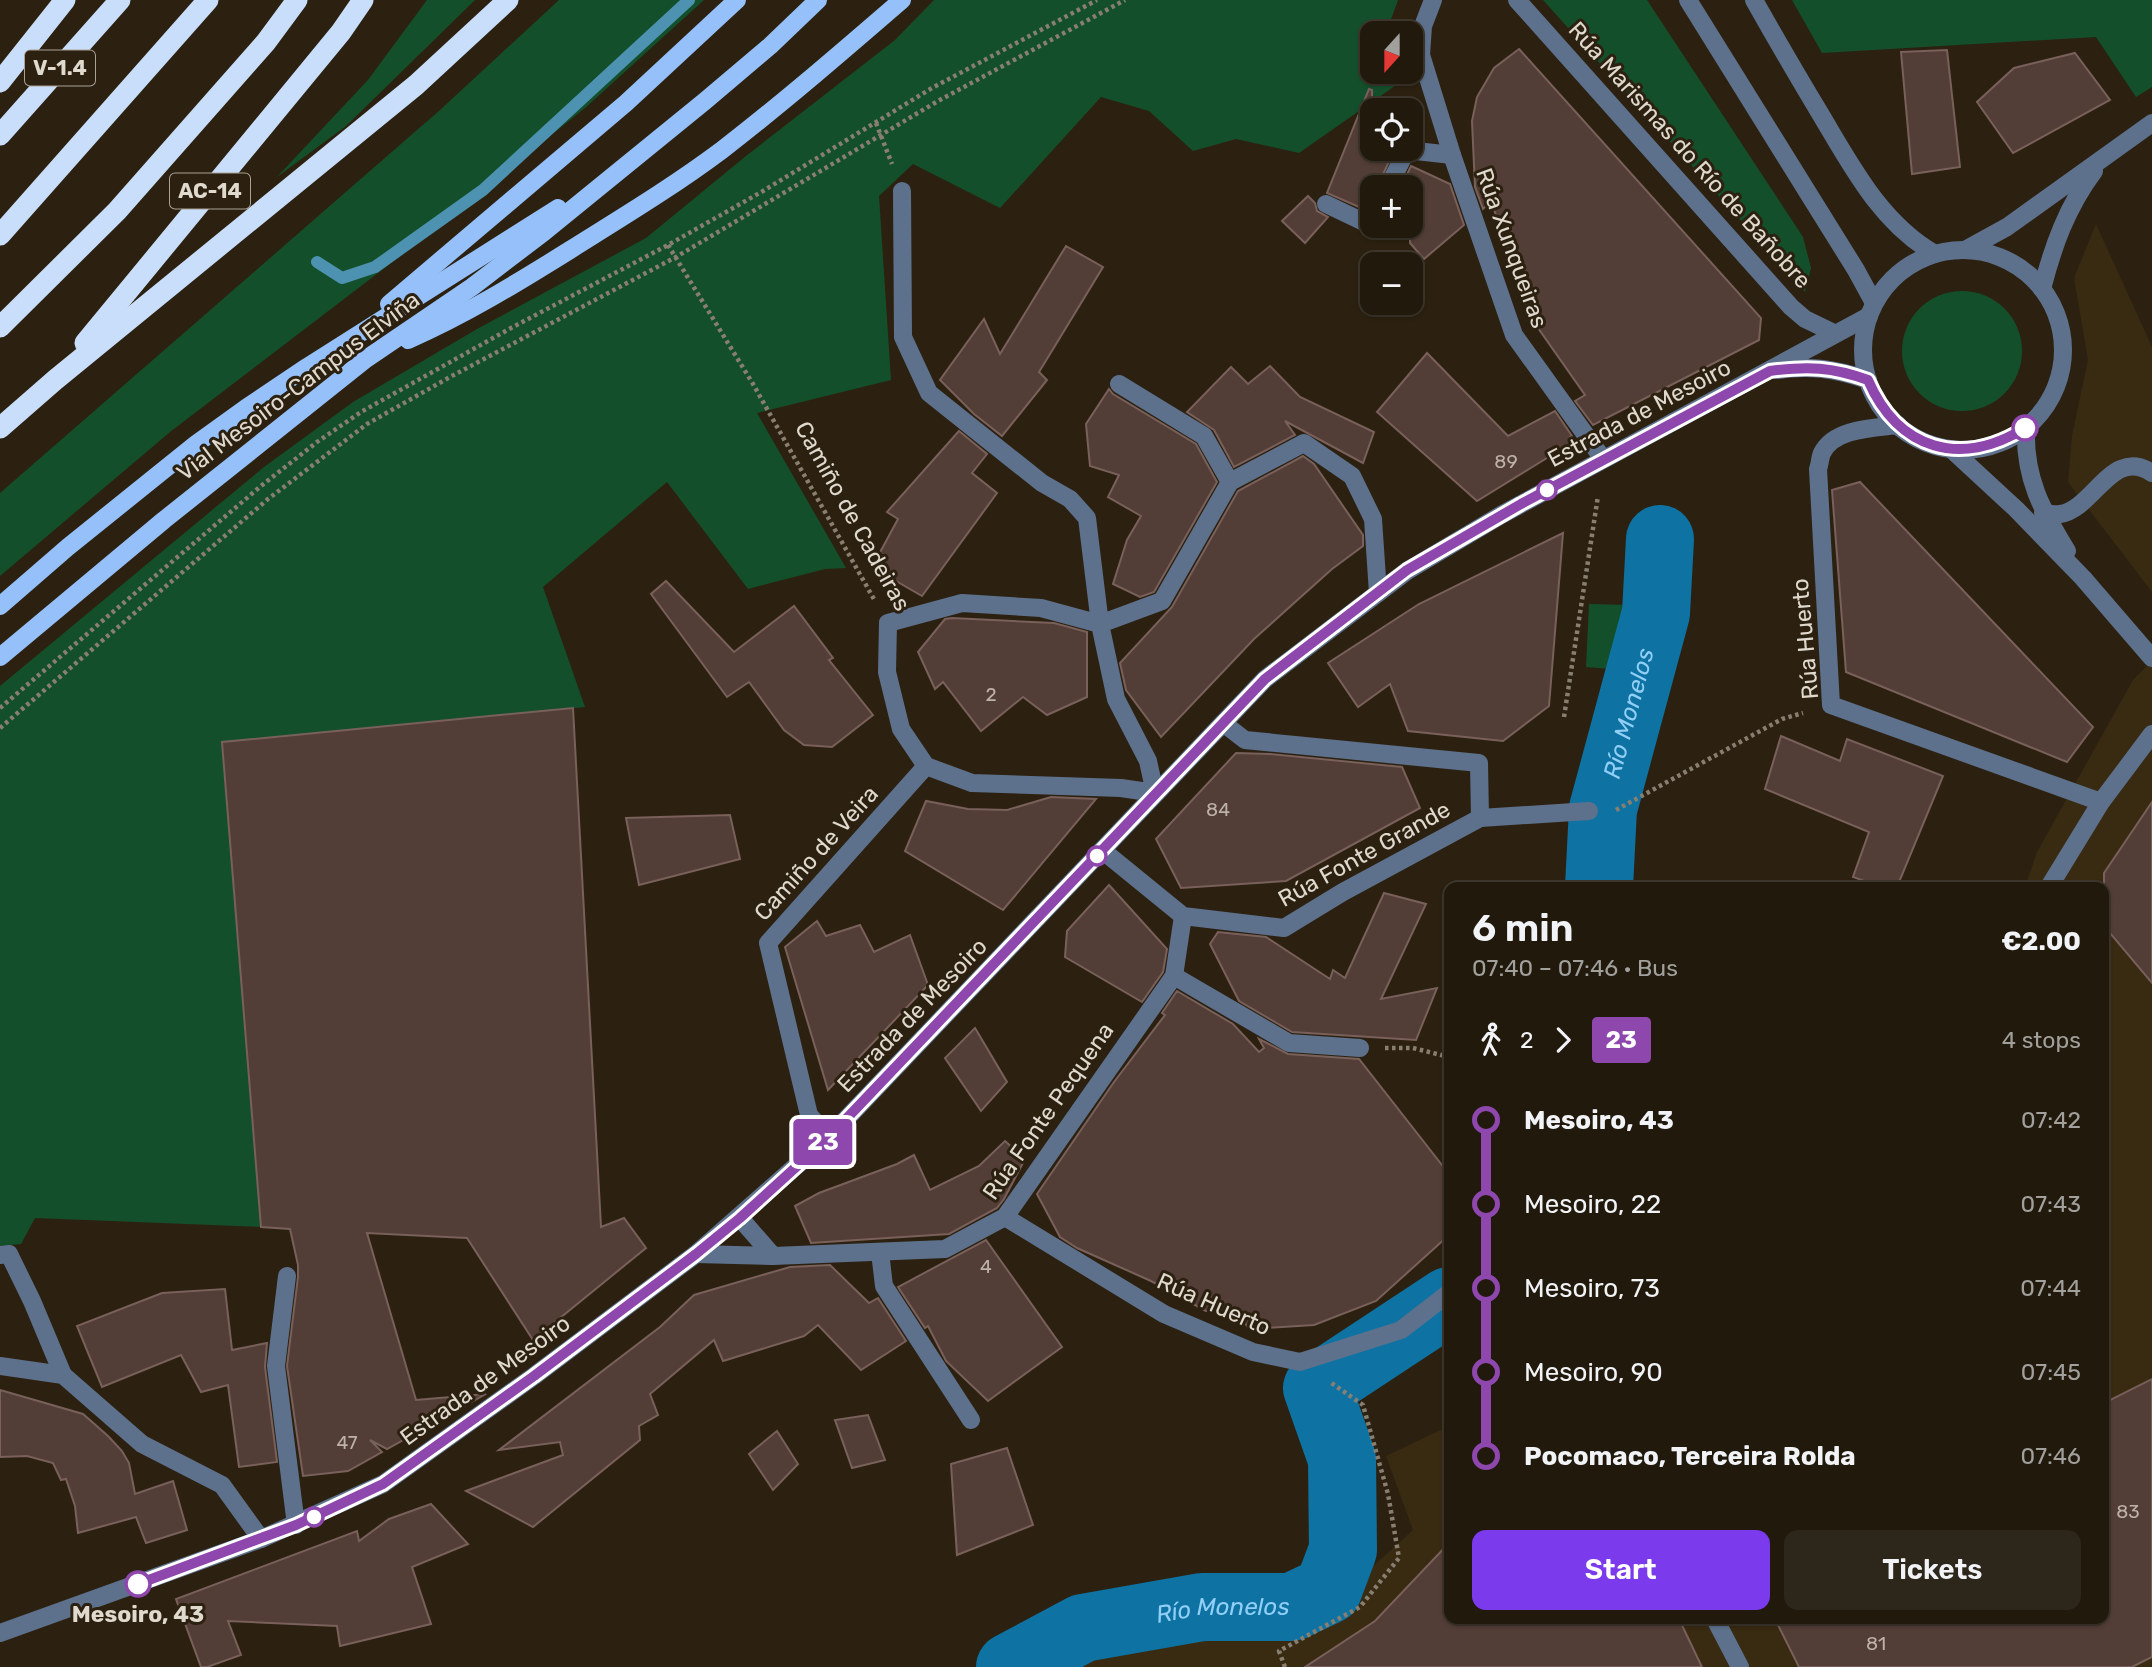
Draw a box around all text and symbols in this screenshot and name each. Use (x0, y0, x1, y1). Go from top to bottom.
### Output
street label: Rúa Marismas do Río de Bañobre (1563, 16, 1817, 294)
north arrow (1360, 21, 1423, 84)
map controls (1360, 21, 1423, 315)
road number: V-1.4 (25, 50, 95, 86)
button: locate (1360, 98, 1423, 161)
street label: Rúa Xunqueiras (1470, 164, 1554, 332)
road number: AC-14 (170, 174, 250, 208)
button: + (1360, 175, 1423, 238)
button: − (1360, 252, 1423, 315)
street label: Vial Mesoiro-Campus Elviña (171, 286, 425, 486)
street label: Estrada de Mesoiro (1543, 353, 1735, 473)
unlabelled marker (2012, 415, 2038, 441)
street label: Camiño de Cadeiras (789, 416, 917, 616)
house number: 89 (1494, 450, 1518, 473)
unlabelled marker (1537, 480, 1557, 500)
street label: Rúa Huerto (1786, 577, 1824, 701)
water label: Río Monelos (1598, 645, 1660, 782)
house number: 2 (985, 683, 997, 706)
street label: Camiño de Veira (748, 780, 884, 926)
street label: Rúa Fonte Grande (1273, 795, 1455, 913)
house number: 84 (1206, 798, 1230, 821)
unlabelled marker (1087, 846, 1107, 866)
text: 6 min (1472, 905, 1574, 951)
text: €2.00 (2001, 926, 2081, 957)
street label: Estrada de Mesoiro (831, 932, 993, 1098)
text: 07:40 – 07:46 · Bus (1472, 954, 1678, 982)
street label: Rúa Fonte Pequena (976, 1017, 1120, 1205)
icon: walk (1472, 1021, 1510, 1059)
icon: forward (1544, 1021, 1582, 1059)
text: 2 (1520, 1026, 1534, 1054)
text: 23 (1606, 1026, 1637, 1054)
text: 4 stops (2002, 1026, 2081, 1054)
text: Mesoiro, 43 (1524, 1105, 1674, 1136)
text: 07:42 (2021, 1106, 2081, 1134)
line badge: 23 (792, 1119, 854, 1165)
text: 23 (807, 1128, 839, 1156)
text: Mesoiro, 22 (1524, 1189, 1661, 1220)
text: 07:43 (2021, 1190, 2081, 1218)
house number: 4 (980, 1255, 992, 1278)
street label: Rúa Huerto (1153, 1267, 1275, 1341)
text: Mesoiro, 73 (1524, 1273, 1660, 1304)
text: 07:44 (2020, 1274, 2081, 1302)
street label: Estrada de Mesoiro (394, 1309, 576, 1451)
text: Mesoiro, 90 (1524, 1357, 1663, 1388)
text: 07:45 (2021, 1358, 2081, 1386)
house number: 47 (336, 1431, 358, 1454)
text: Pocomaco, Terceira Rolda (1524, 1441, 1856, 1472)
text: 07:46 (2021, 1442, 2081, 1470)
house number: 83 (2116, 1500, 2140, 1523)
unlabelled marker (304, 1507, 324, 1527)
button: Start (1472, 1530, 1770, 1610)
button: Tickets (1784, 1530, 2081, 1610)
marker: Mesoiro, 43 (125, 1571, 151, 1597)
water label: Río Monelos (1154, 1593, 1289, 1629)
place label: Mesoiro, 43 (72, 1600, 204, 1628)
house number: 81 (1866, 1632, 1886, 1655)

